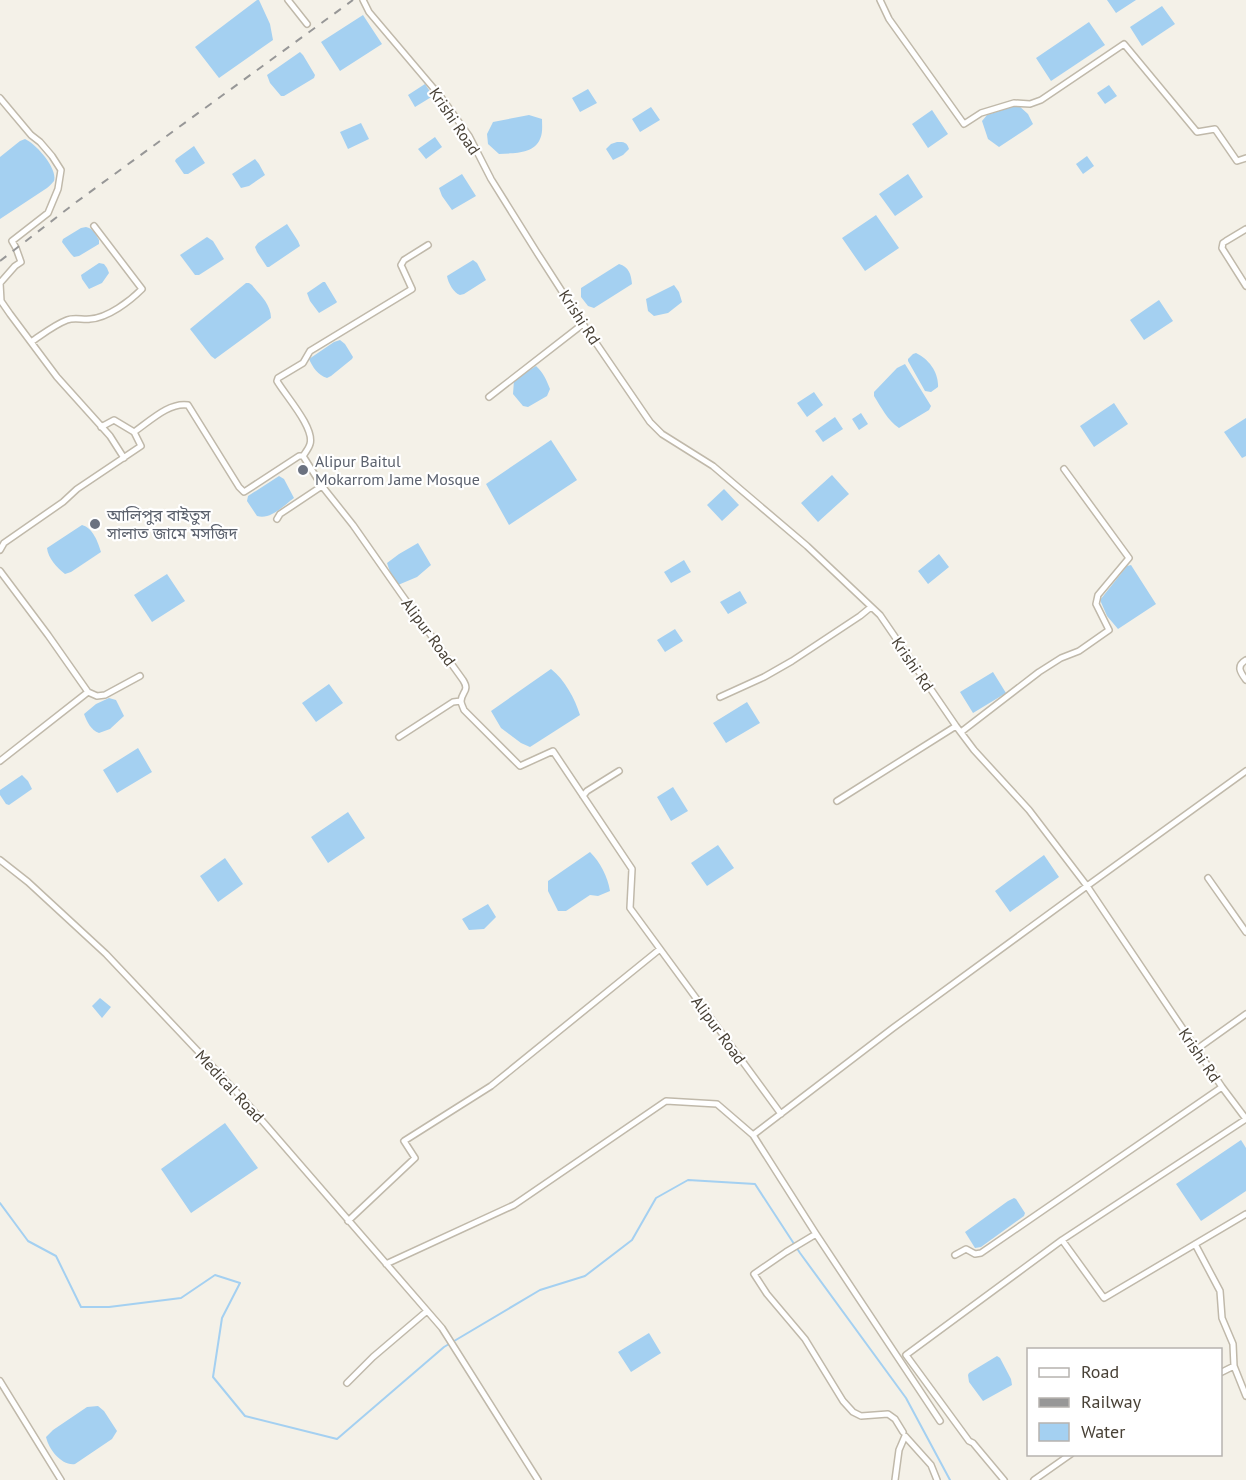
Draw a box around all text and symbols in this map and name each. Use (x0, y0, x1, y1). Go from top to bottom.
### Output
street label: Krishi Road (425, 84, 485, 158)
street label: Krishi Rd (555, 286, 605, 348)
place label: Alipur Baitul Mokarrom Jame Mosque (315, 451, 480, 489)
marker: Alipur Baitul Mokarrom Jame Mosque (296, 463, 310, 477)
place label: আলিপুর বাইতুস সালাত জামে মসজিদ (106, 505, 238, 543)
marker: আলিপুর বাইতুস সালাত জামে মসজিদ (88, 517, 102, 531)
street label: Alipur Road (398, 594, 460, 670)
street label: Krishi Rd (888, 633, 938, 695)
street label: Alipur Road (688, 992, 750, 1068)
street label: Krishi Rd (1175, 1024, 1225, 1086)
street label: Medical Road (191, 1046, 269, 1126)
legend (1027, 1348, 1222, 1456)
text: Road (1081, 1360, 1119, 1383)
text: Railway (1081, 1390, 1142, 1413)
text: Water (1081, 1420, 1125, 1443)

